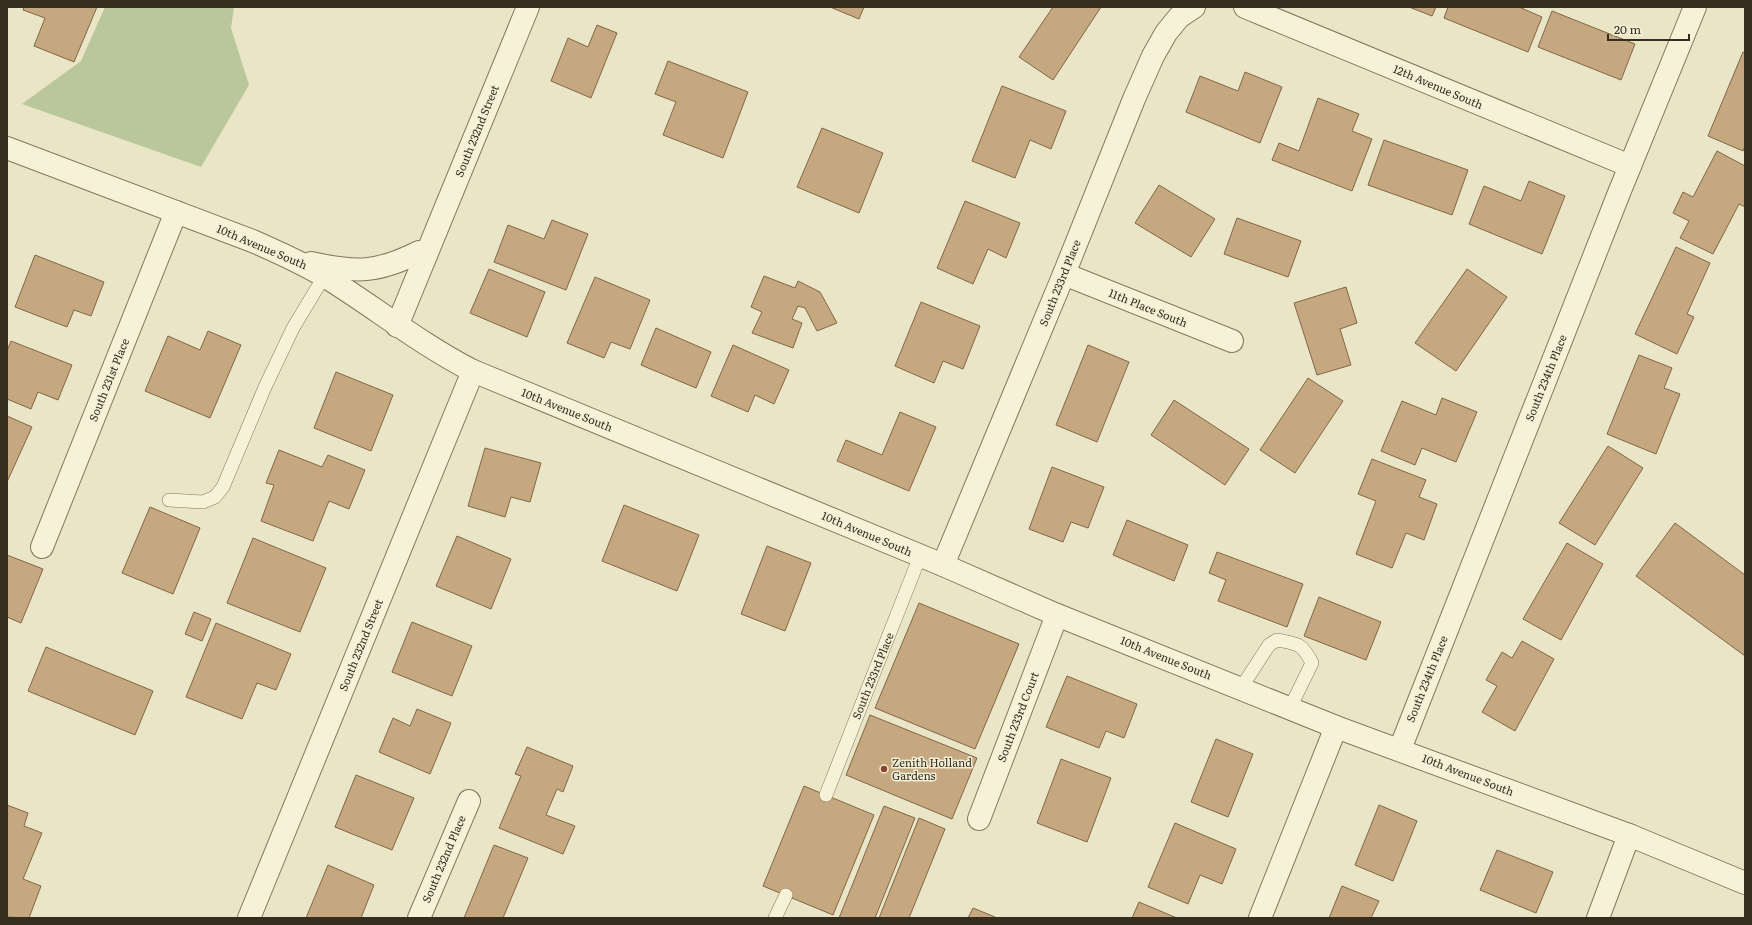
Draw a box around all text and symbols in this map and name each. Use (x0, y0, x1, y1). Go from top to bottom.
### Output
scale bar (1608, 16, 1689, 42)
text: 20 m (1614, 20, 1641, 38)
street label: 12th Avenue South (1391, 60, 1486, 112)
street label: South 232nd Street (450, 82, 502, 179)
street label: 10th Avenue South (215, 220, 310, 272)
street label: South 233rd Place (1034, 237, 1084, 328)
street label: 11th Place South (1107, 284, 1190, 330)
street label: South 234th Place (1520, 332, 1570, 423)
street label: South 231st Place (84, 335, 132, 424)
street label: 10th Avenue South (519, 383, 615, 435)
street label: 10th Avenue South (820, 507, 915, 559)
street label: South 232nd Street (334, 596, 386, 693)
street label: South 233rd Place (847, 630, 897, 721)
street label: 10th Avenue South (1118, 631, 1214, 683)
street label: South 234th Place (1401, 633, 1451, 724)
street label: South 233rd Court (992, 669, 1042, 764)
street label: 10th Avenue South (1420, 749, 1516, 799)
place label: Zenith Holland Gardens (892, 754, 972, 783)
marker: Zenith Holland Gardens (879, 764, 889, 774)
street label: South 232nd Place (417, 812, 469, 905)

